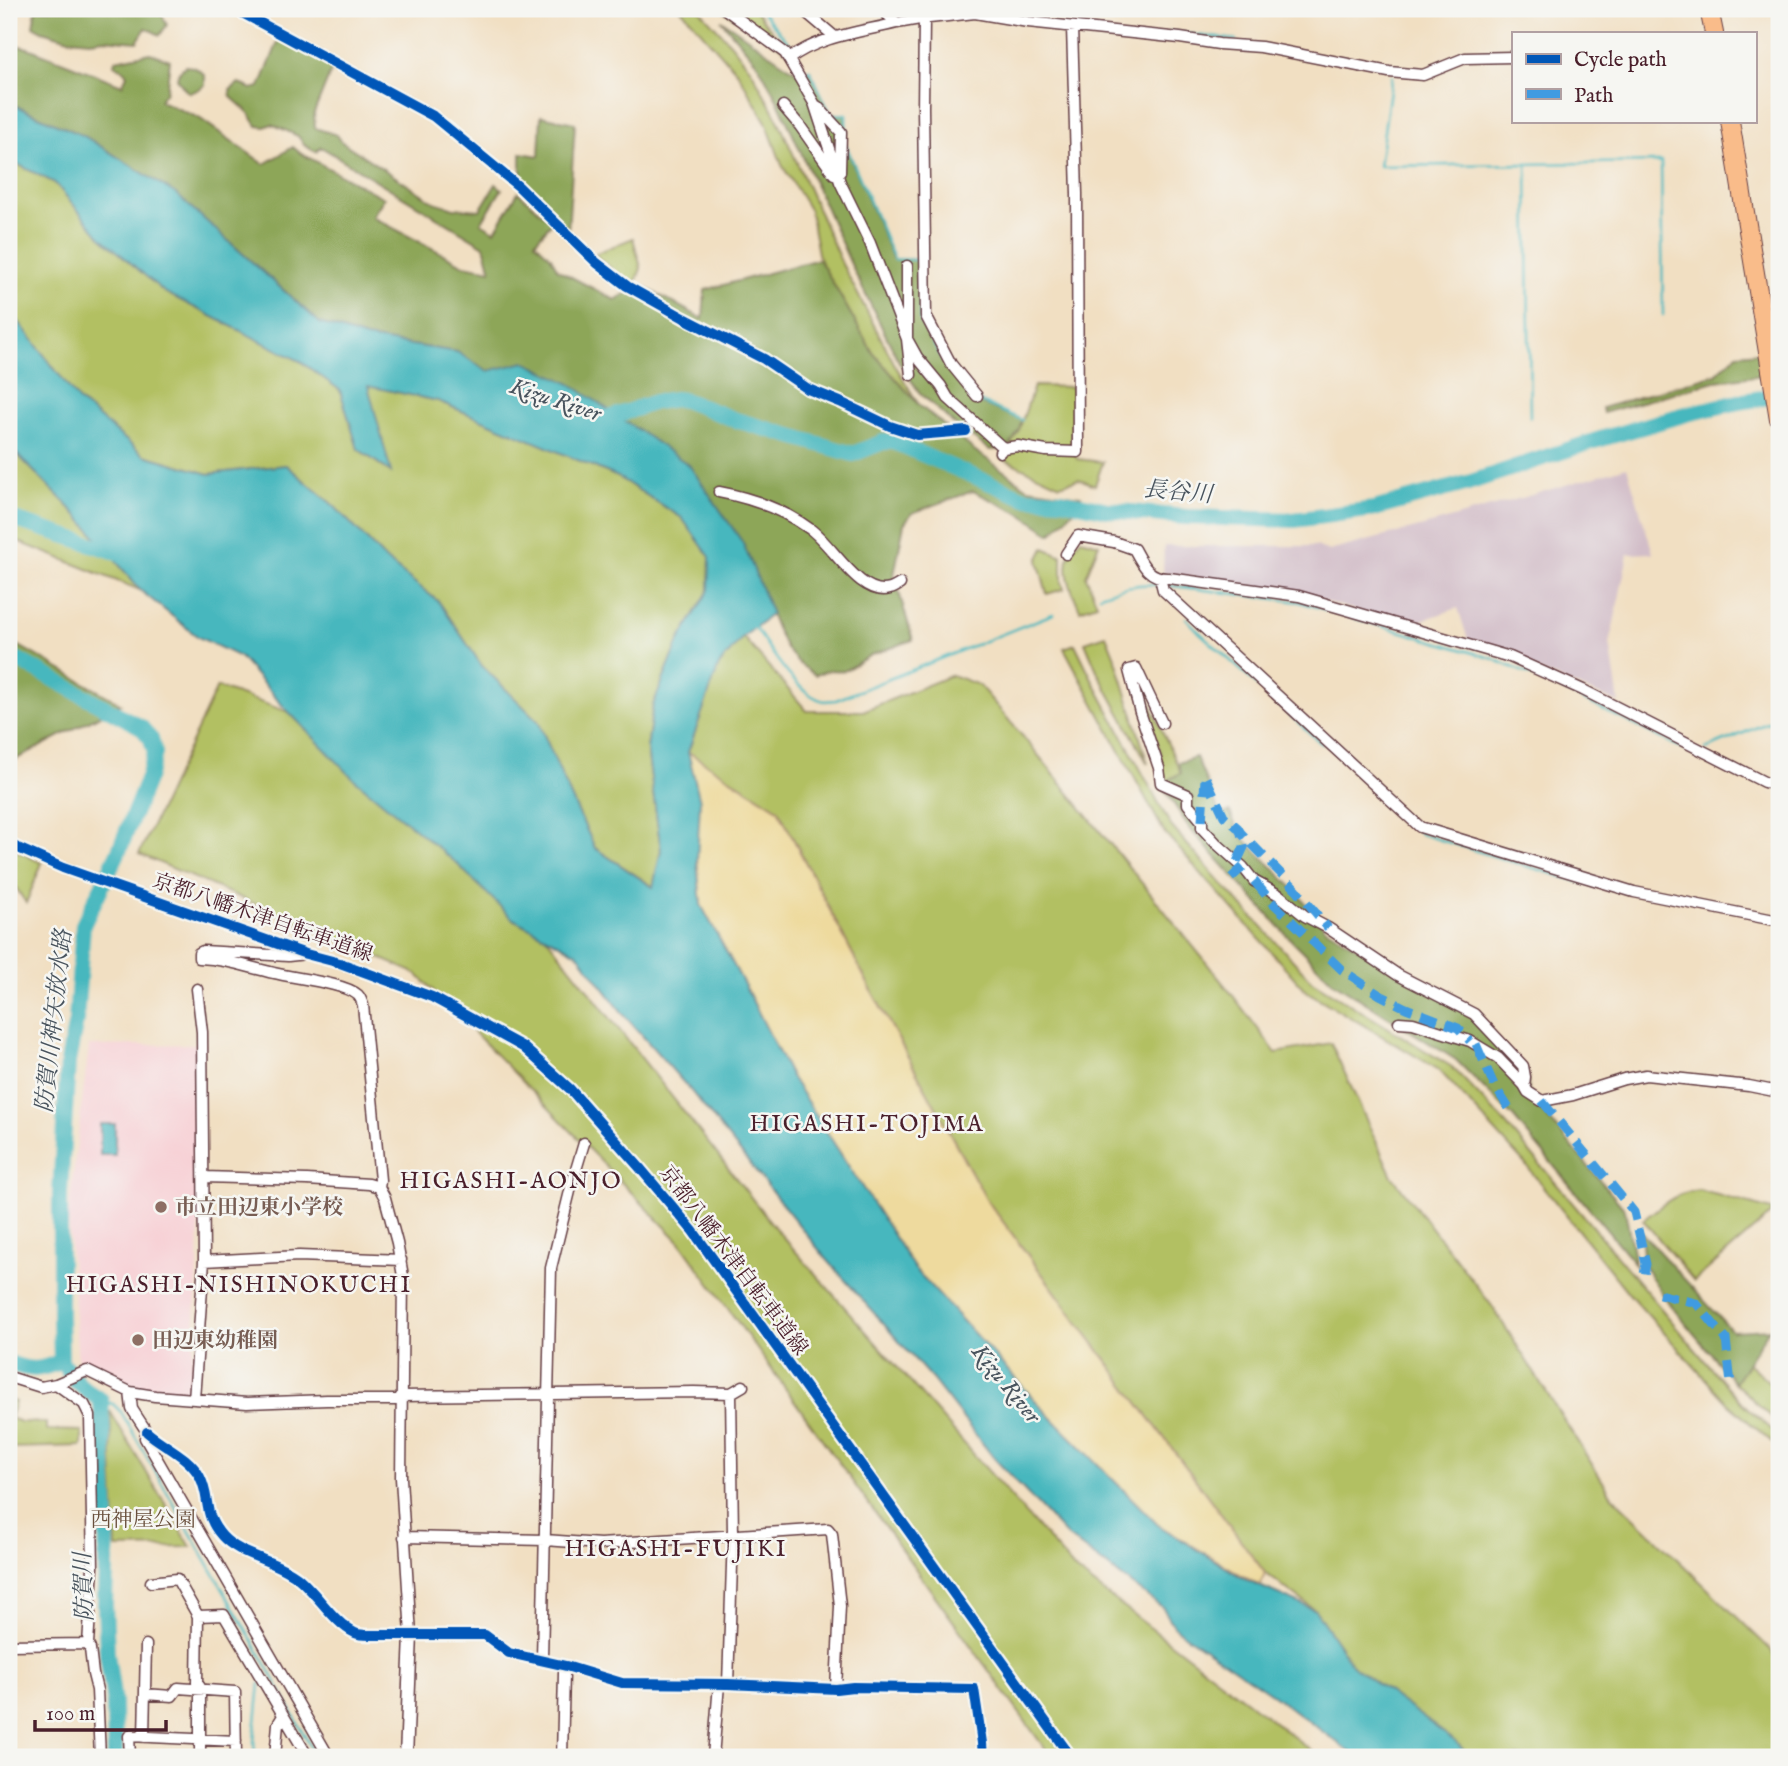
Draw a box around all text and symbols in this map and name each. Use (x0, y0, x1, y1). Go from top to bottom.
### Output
legend (1512, 32, 1756, 122)
text: Cycle path (1574, 47, 1667, 74)
text: Path (1574, 83, 1613, 110)
water label: Kizu River (505, 372, 606, 429)
water label: 長谷川 (1142, 475, 1216, 510)
street label: 京都八幡木津自転車道線 (149, 868, 376, 969)
water label: 防賀川神矢放水路 (30, 926, 79, 1114)
district label: HIGASHI-TOJIMA (749, 1110, 985, 1139)
street label: 京都八幡木津自転車道線 (653, 1161, 813, 1361)
district label: HIGASHI-AONJO (399, 1167, 623, 1196)
place label: 市立田辺東小学校 (175, 1195, 343, 1222)
marker: 市立田辺東小学校 (153, 1199, 169, 1215)
district label: HIGASHI-NISHINOKUCHI (66, 1271, 412, 1300)
place label: 田辺東幼稚園 (152, 1328, 278, 1355)
marker: 田辺東幼稚園 (130, 1332, 146, 1348)
water label: Kizu River (964, 1338, 1047, 1430)
park label: 西神屋公園 (91, 1507, 196, 1534)
district label: HIGASHI-FUJIKI (564, 1535, 788, 1564)
water label: 防賀川 (69, 1549, 100, 1622)
scale bar (35, 1689, 166, 1733)
text: 100 m (46, 1701, 95, 1728)

